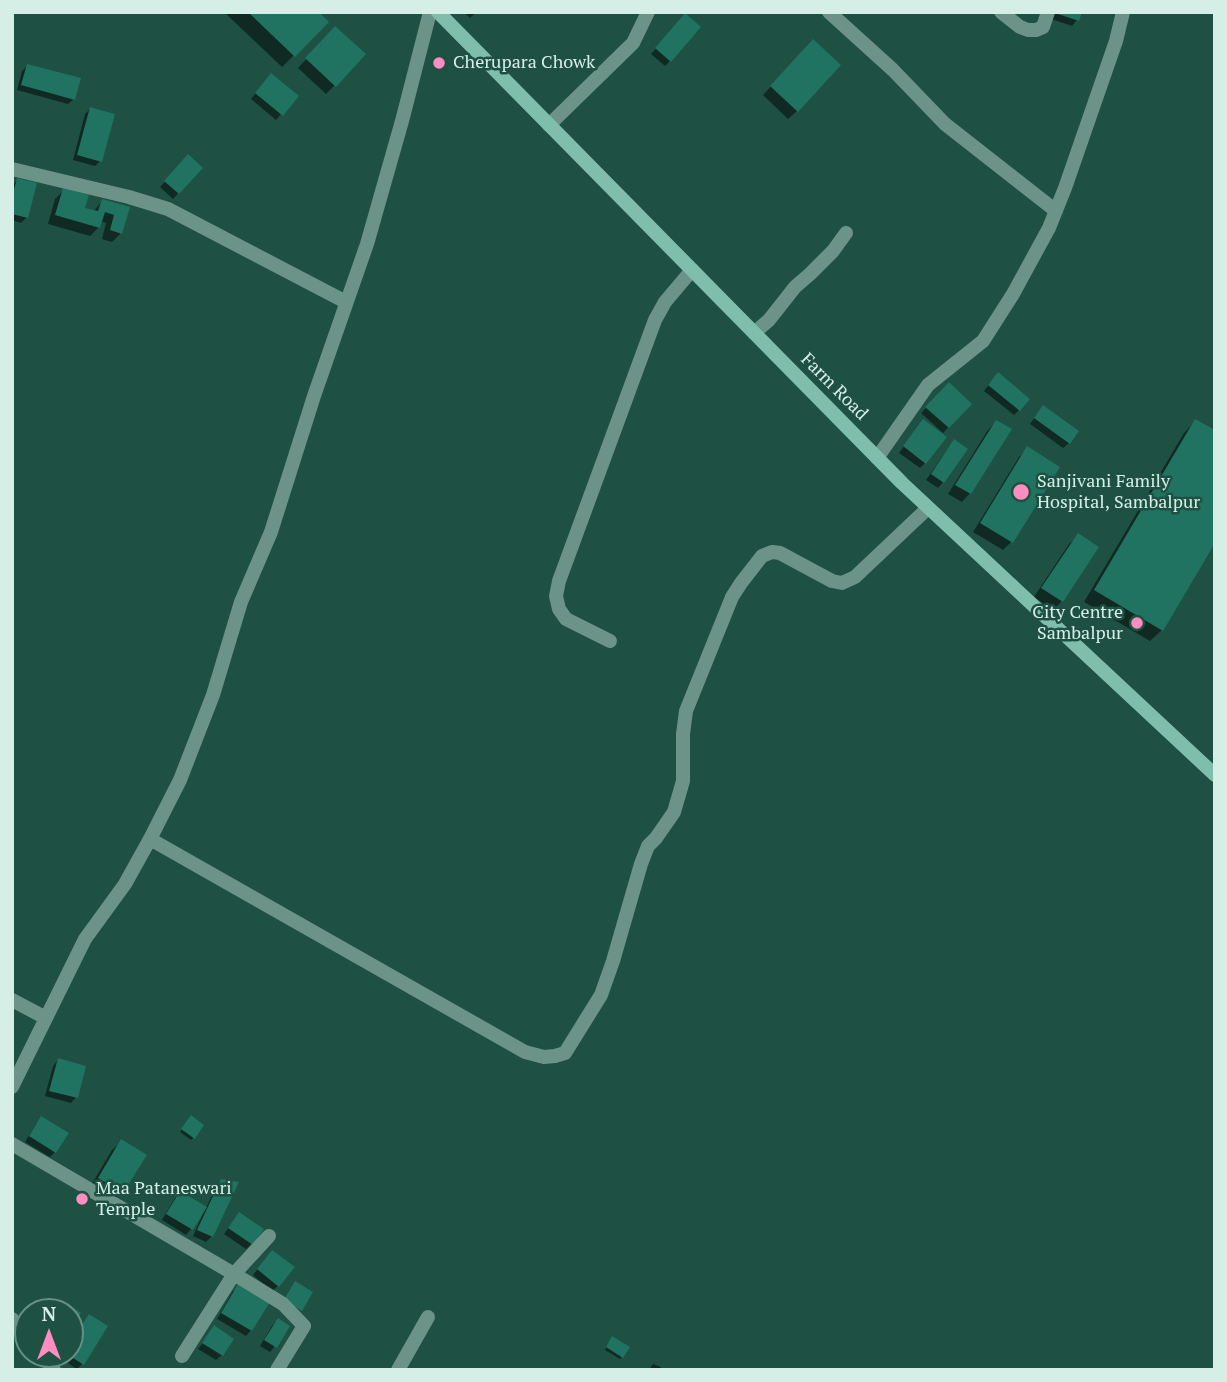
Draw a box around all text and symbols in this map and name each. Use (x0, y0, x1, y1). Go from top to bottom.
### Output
place label: Cherupara Chowk (453, 52, 595, 74)
marker: Cherupara Chowk (431, 55, 447, 71)
street label: Farm Road (796, 349, 872, 425)
place label: Sanjivani Family Hospital, Sambalpur (1037, 471, 1200, 514)
marker: Sanjivani Family Hospital, Sambalpur (1011, 482, 1031, 502)
place label: City Centre Sambalpur (1032, 602, 1123, 644)
marker: City Centre Sambalpur (1129, 615, 1145, 631)
place label: Maa Pataneswari Temple (96, 1178, 232, 1220)
marker: Maa Pataneswari Temple (74, 1191, 90, 1207)
north arrow (14, 1298, 84, 1368)
text: N (42, 1301, 56, 1326)

